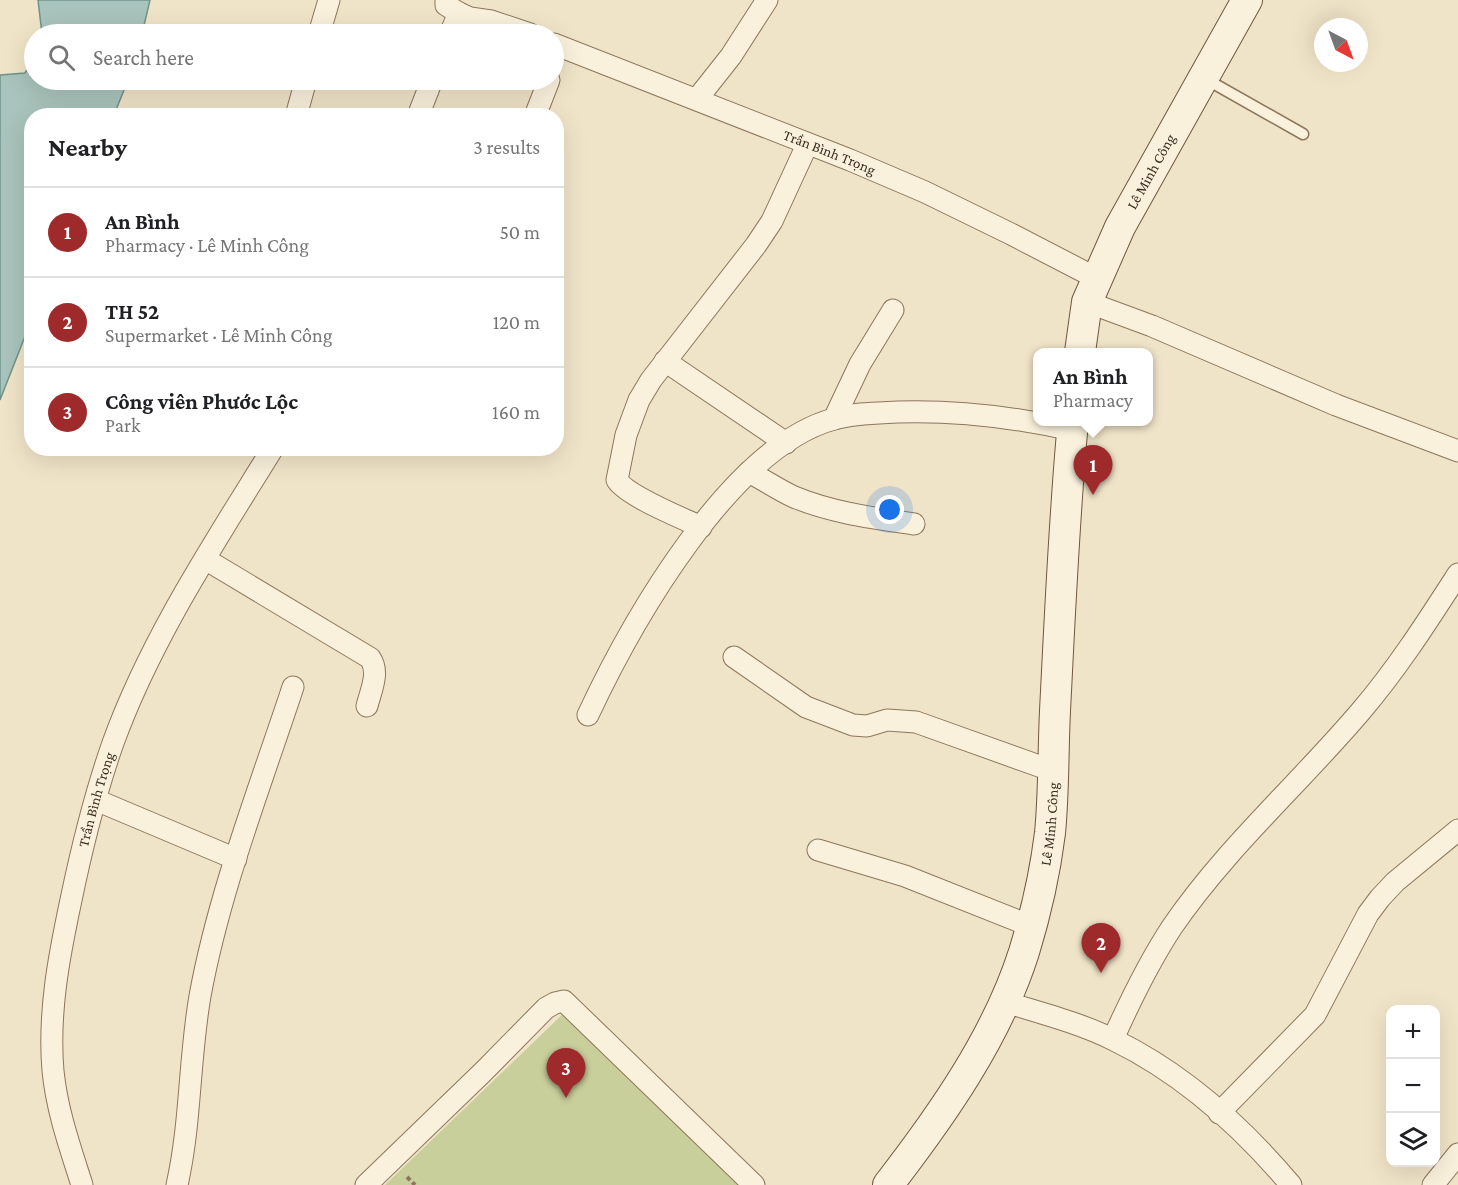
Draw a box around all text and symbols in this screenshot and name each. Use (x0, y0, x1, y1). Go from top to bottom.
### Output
north arrow (1314, 18, 1368, 72)
search box (24, 24, 564, 90)
icon: search (45, 41, 78, 74)
text: Search here (93, 45, 194, 70)
street label: Trần Bình Trọng (781, 127, 878, 179)
street label: Lê Minh Công (1124, 131, 1179, 212)
text: Nearby (48, 133, 127, 162)
text: 3 results (473, 136, 540, 158)
text: An Bình (105, 209, 180, 234)
text: 1 (64, 221, 71, 243)
text: 50 m (499, 221, 540, 243)
text: Pharmacy · Lê Minh Công (105, 234, 309, 256)
text: TH 52 (105, 299, 159, 324)
text: 2 (62, 311, 73, 333)
text: 120 m (493, 311, 540, 333)
text: Supermarket · Lê Minh Công (105, 324, 332, 346)
popup (1033, 348, 1153, 426)
text: An Bình (1053, 364, 1128, 389)
text: Công viên Phước Lộc (105, 389, 298, 414)
text: Pharmacy (1053, 389, 1133, 411)
text: 3 (63, 401, 72, 423)
text: 160 m (492, 401, 540, 423)
text: Park (105, 414, 141, 436)
pin: 1 (1074, 446, 1112, 495)
your location (875, 495, 904, 524)
street label: Trần Bình Trọng (75, 750, 118, 849)
street label: Lê Minh Công (1037, 782, 1062, 867)
pin: 2 (1082, 924, 1120, 973)
map controls (1386, 1005, 1440, 1167)
button: + (1386, 1005, 1440, 1059)
pin: 3 (546, 1048, 586, 1098)
button: − (1386, 1059, 1440, 1113)
button: layers (1386, 1113, 1440, 1167)

